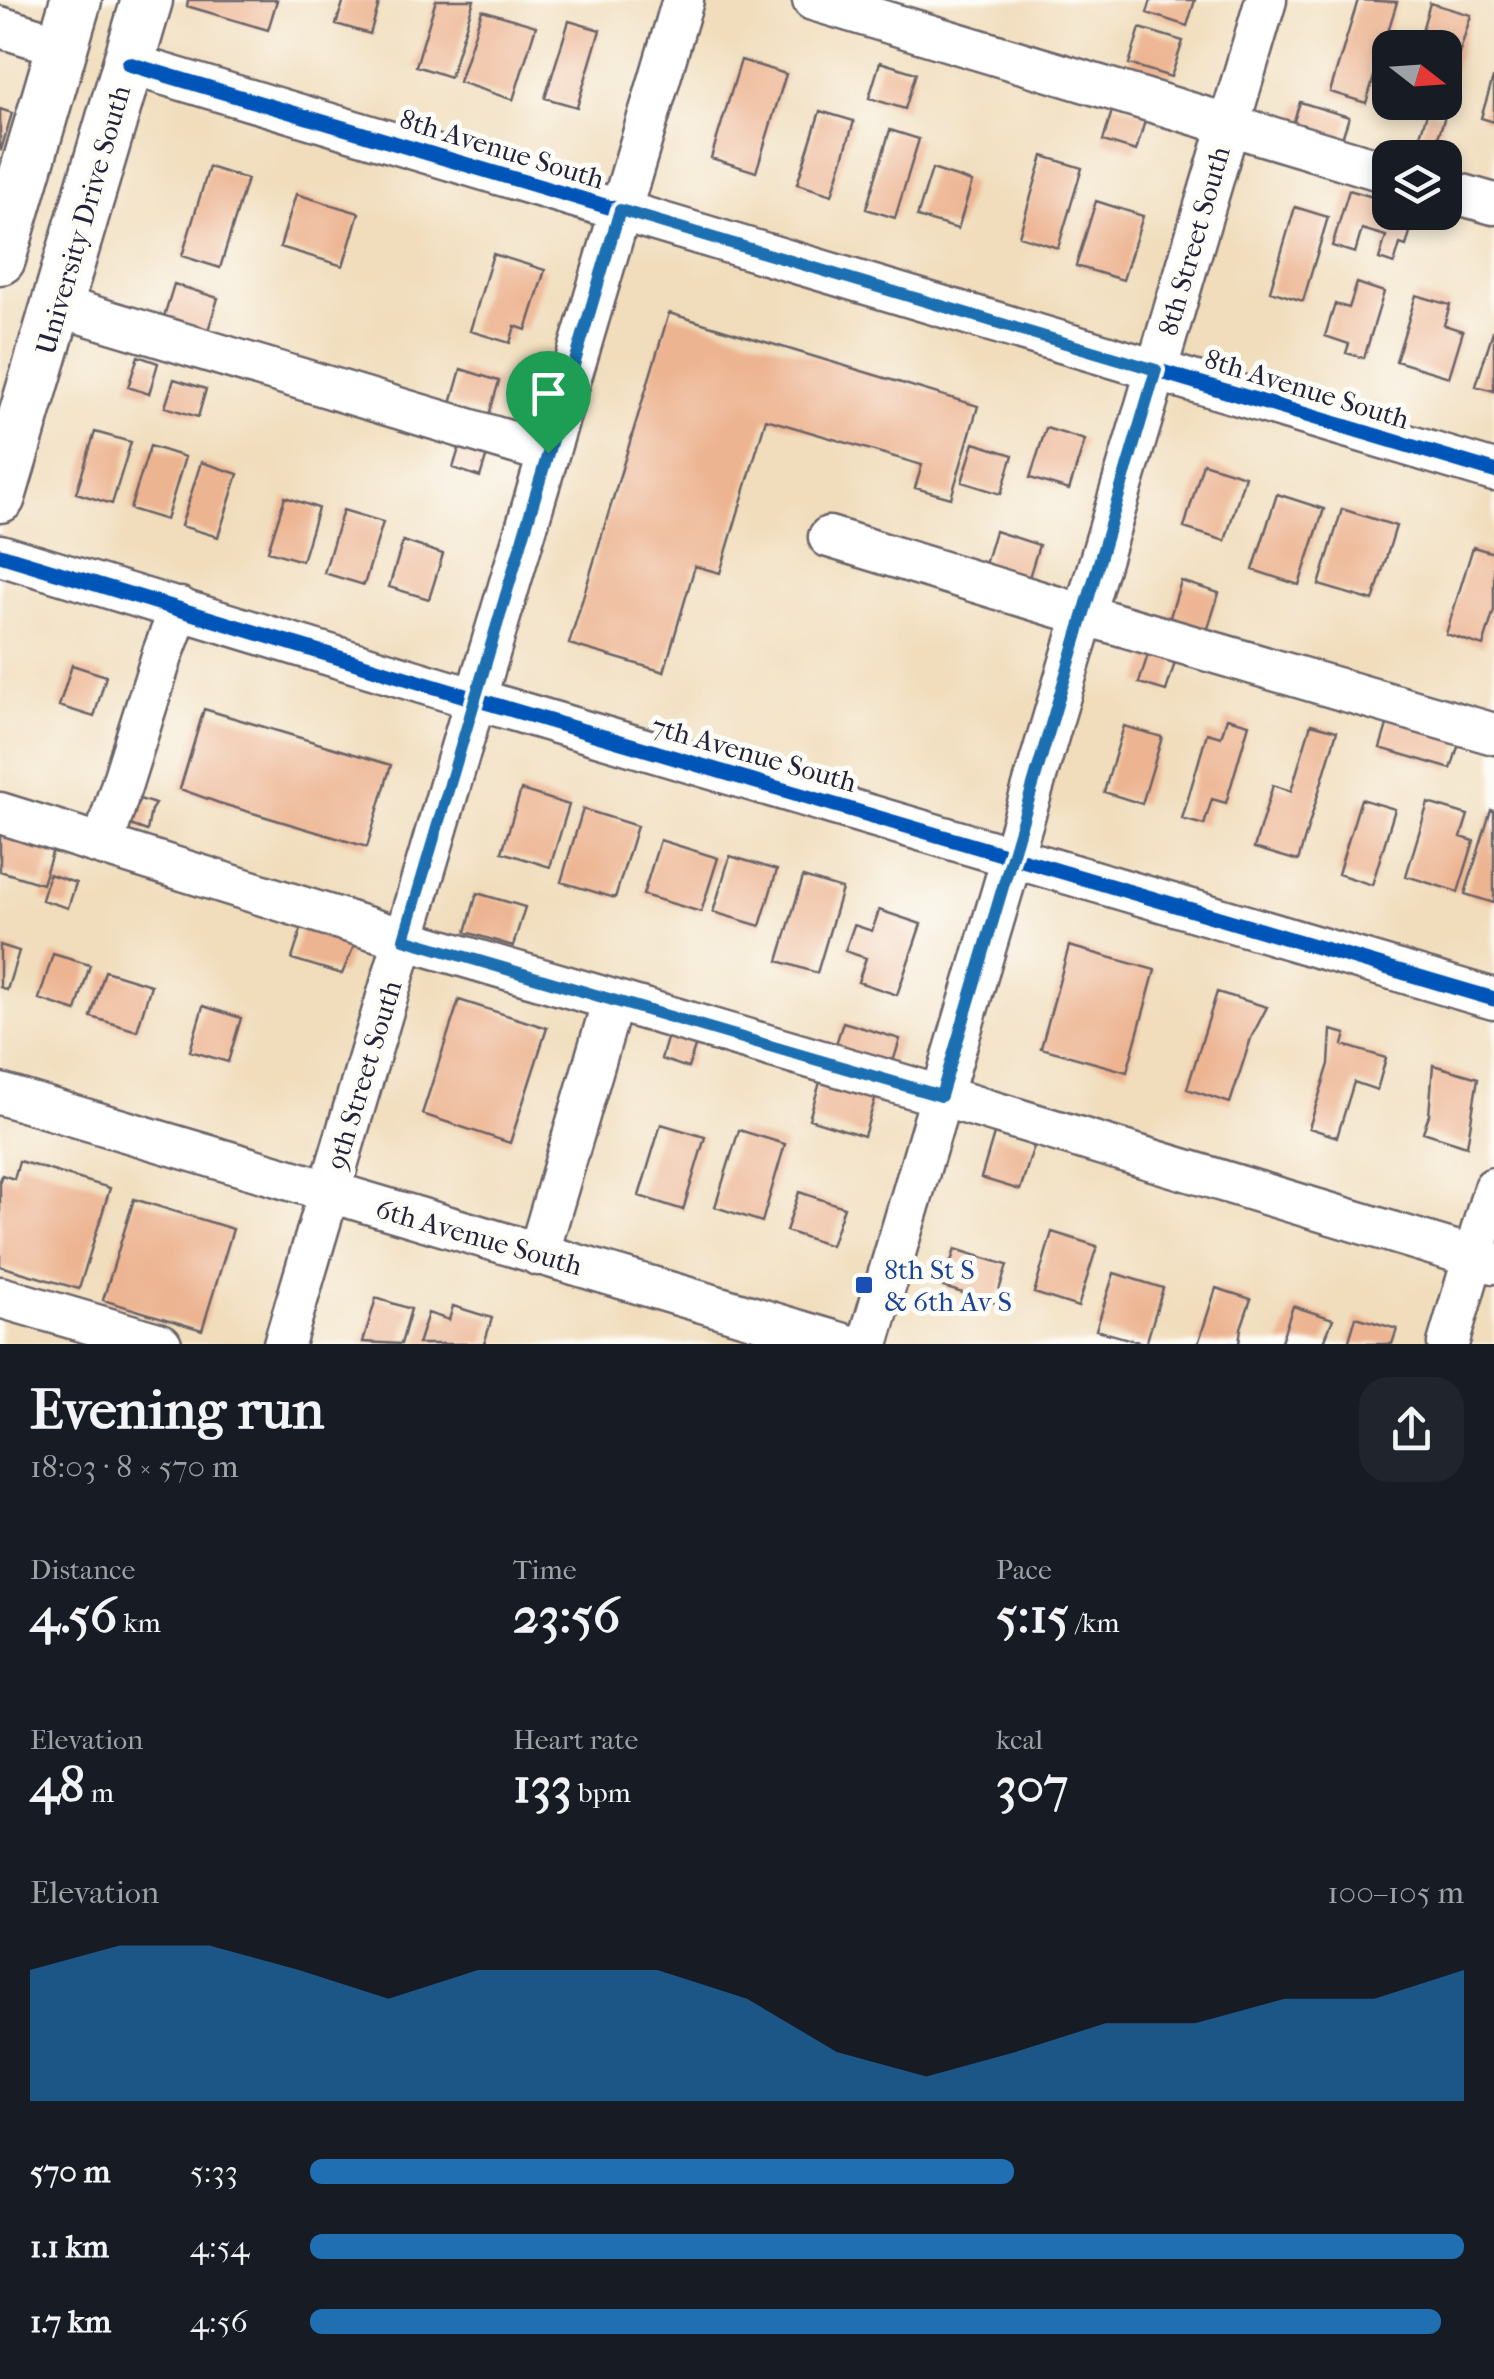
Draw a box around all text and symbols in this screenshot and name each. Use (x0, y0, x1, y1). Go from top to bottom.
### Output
north arrow (1372, 30, 1462, 120)
map controls (1372, 30, 1462, 230)
street label: University Drive South (29, 81, 137, 358)
street label: 8th Avenue South (396, 102, 608, 196)
button: layers (1372, 140, 1462, 230)
street label: 8th Street South (1151, 142, 1237, 340)
street label: 8th Avenue South (1201, 342, 1413, 436)
pin (506, 351, 591, 454)
icon: arrive (521, 366, 576, 421)
street label: 7th Avenue South (648, 709, 860, 799)
street label: 9th Street South (320, 976, 409, 1174)
street label: 6th Avenue South (372, 1192, 586, 1282)
place label: 8th St S & 6th Av S (884, 1253, 1012, 1318)
marker: 8th St S & 6th Av S (853, 1274, 875, 1296)
button: share (1359, 1377, 1464, 1482)
text: Evening run (30, 1378, 324, 1442)
text: 18:03 · 8 × 570 m (30, 1448, 239, 1485)
text: Distance (30, 1553, 135, 1586)
text: Time (513, 1553, 577, 1586)
text: Pace (996, 1553, 1052, 1586)
text: 4.56 (30, 1586, 117, 1645)
text: 23:56 (513, 1586, 620, 1645)
text: 5:15 (996, 1586, 1069, 1645)
text: km (117, 1606, 161, 1639)
text: /km (1069, 1606, 1120, 1639)
text: Elevation (30, 1723, 143, 1756)
text: Heart rate (513, 1723, 638, 1756)
text: kcal (996, 1723, 1043, 1756)
text: 48 (30, 1756, 85, 1815)
text: 133 (513, 1756, 572, 1815)
text: 307 (996, 1756, 1068, 1815)
text: m (85, 1776, 114, 1809)
text: bpm (572, 1776, 631, 1809)
text: Elevation (30, 1874, 159, 1911)
text: 100–105 m (1327, 1874, 1464, 1911)
text: 570 m (30, 2153, 110, 2190)
text: 5:33 (190, 2153, 238, 2190)
text: 1.1 km (30, 2228, 109, 2265)
text: 4:54 (190, 2228, 249, 2265)
text: 1.7 km (30, 2303, 111, 2340)
text: 4:56 (190, 2303, 248, 2340)

